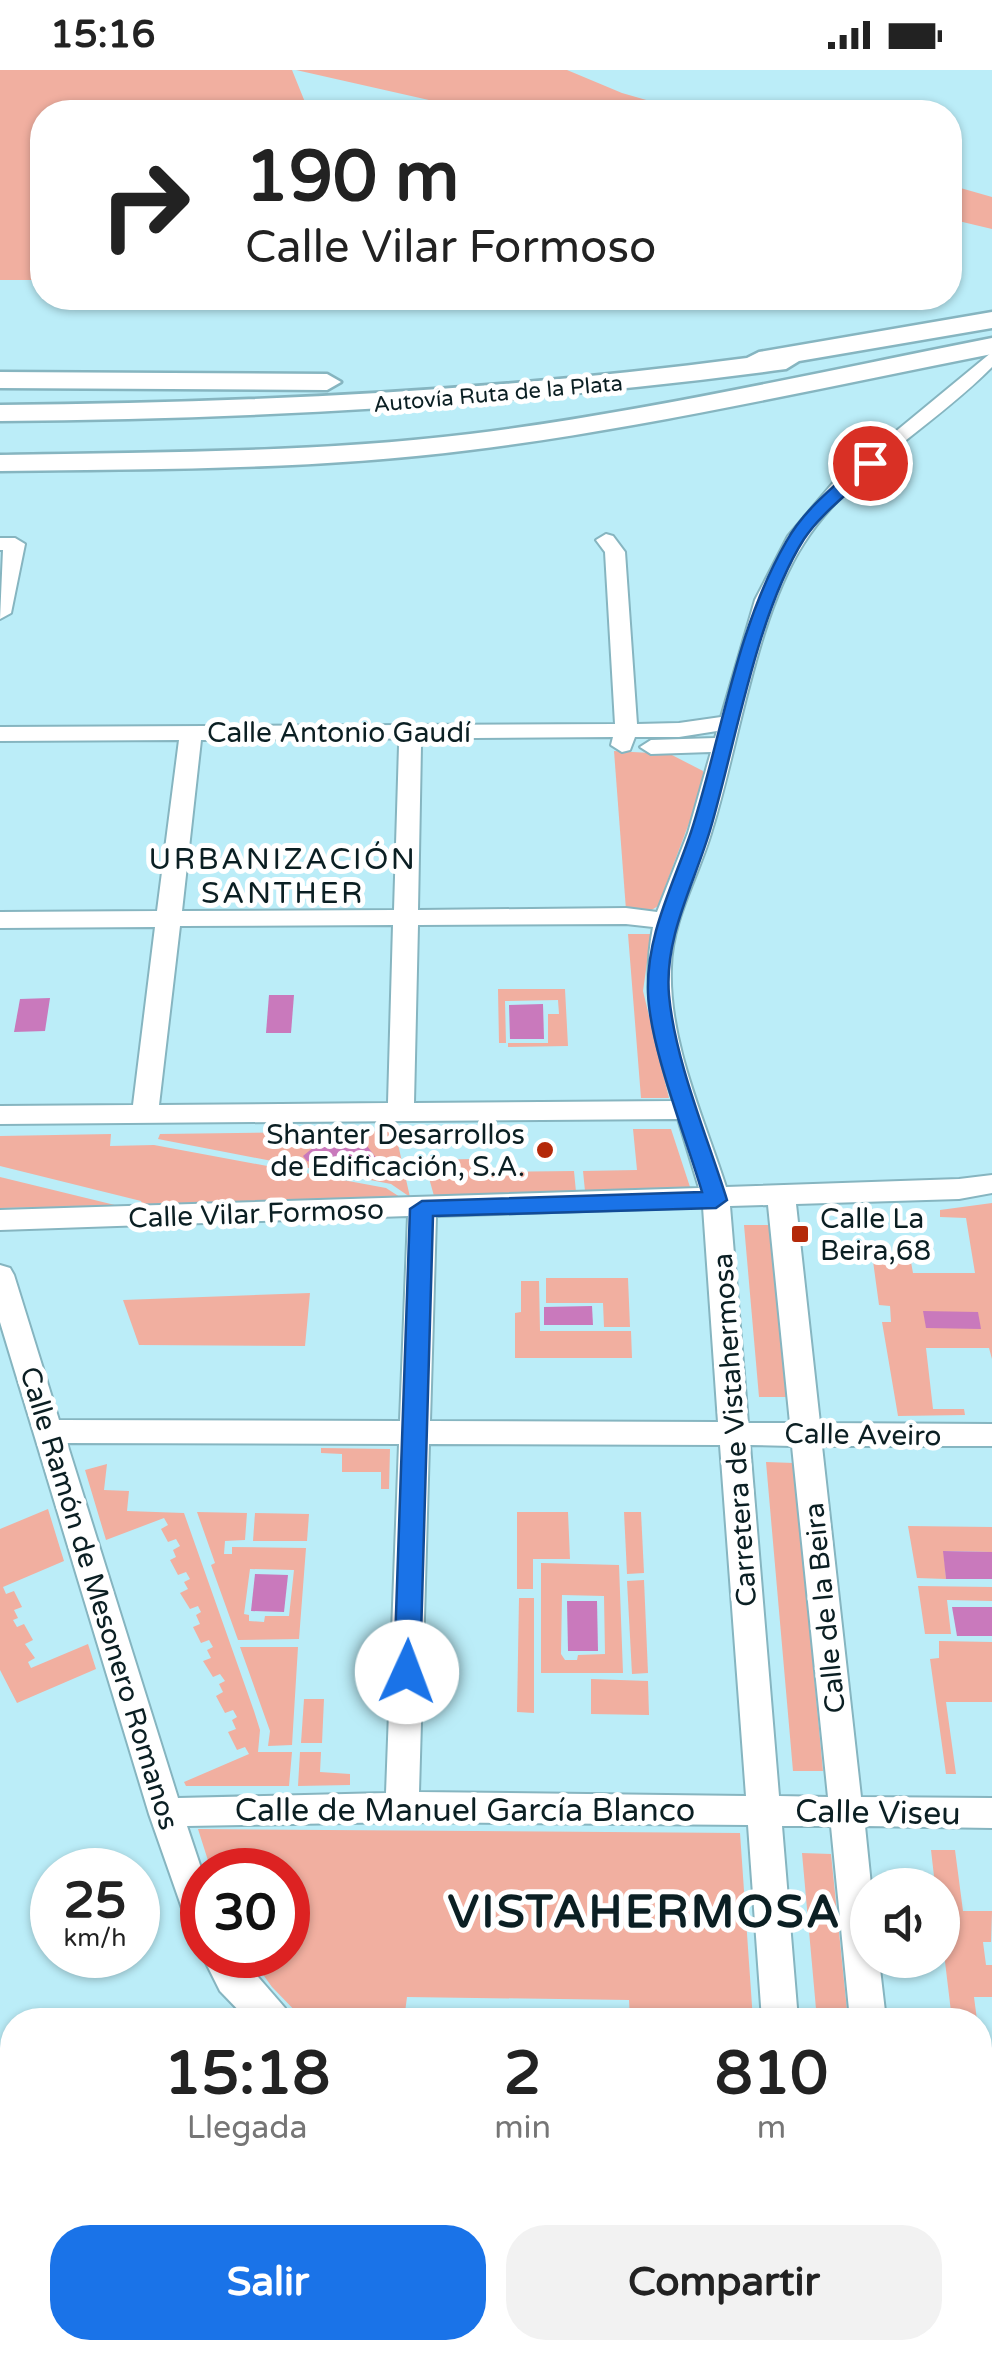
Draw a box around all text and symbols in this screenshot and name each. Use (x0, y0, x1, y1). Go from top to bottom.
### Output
text: 15:16 (50, 12, 155, 58)
text: 190 m (245, 136, 459, 220)
icon: right (80, 140, 210, 270)
text: Calle Vilar Formoso (245, 221, 656, 275)
street label: Autovía Ruta de la Plata (372, 370, 624, 418)
pin (828, 421, 913, 506)
icon: arrive (843, 436, 898, 491)
street label: Calle Antonio Gaudí (207, 716, 471, 750)
district label: URBANIZACIÓN SANTHER (149, 841, 417, 912)
place label: Shanter Desarrollos de Edificación, S.A. (266, 1118, 525, 1184)
marker: Shanter Desarrollos de Edificación, S.A. (534, 1139, 556, 1161)
street label: Calle Vilar Formoso (128, 1193, 385, 1235)
place label: Calle La Beira,68 (820, 1202, 931, 1268)
marker: Calle La Beira,68 (789, 1223, 811, 1245)
street label: Carretera de Vistahermosa (706, 1252, 764, 1608)
street label: Calle Ramón de Mesonero Romanos (12, 1363, 186, 1834)
street label: Calle Aveiro (784, 1417, 942, 1453)
street label: Calle de la Beira (797, 1501, 853, 1715)
position arrow (355, 1620, 459, 1724)
street label: Calle de Manuel García Blanco (235, 1792, 695, 1830)
street label: Calle Viseu (795, 1793, 961, 1833)
speed limit sign: 30 (180, 1848, 310, 1978)
map controls (850, 1868, 960, 1978)
button: sound (850, 1868, 960, 1978)
text: 25 (64, 1871, 126, 1931)
district label: VISTAHERMOSA (448, 1886, 842, 1940)
text: km/h (64, 1923, 126, 1953)
text: 15:18 (164, 2038, 330, 2110)
text: 2 (504, 2038, 541, 2110)
text: 810 (715, 2038, 828, 2110)
text: Llegada (187, 2109, 308, 2147)
text: min (494, 2109, 551, 2147)
text: m (757, 2109, 786, 2147)
button: Salir (50, 2225, 486, 2340)
button: Compartir (506, 2225, 942, 2340)

